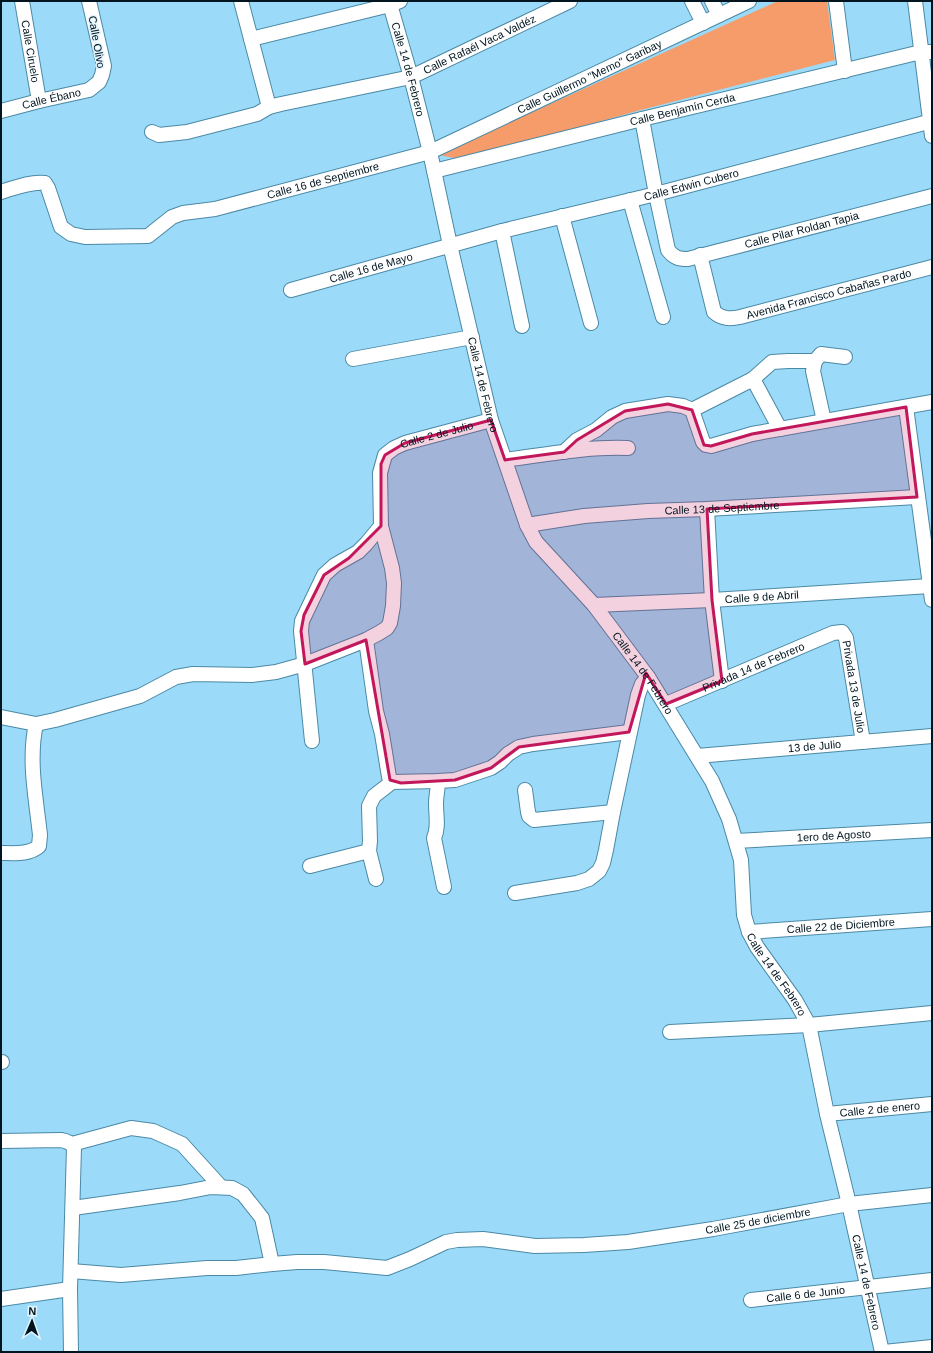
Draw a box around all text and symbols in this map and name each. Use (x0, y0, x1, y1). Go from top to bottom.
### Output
street label: Calle Rafaél Vaca Valdéz (421, 12, 538, 76)
street label: Calle Olivo (86, 15, 108, 69)
street label: Calle Ciruelo (19, 19, 42, 83)
street label: Calle 14 de Febrero (389, 21, 427, 118)
street label: Calle Guillermo "Memo" Garibay (515, 37, 664, 116)
street label: Calle Ébano (21, 86, 82, 111)
street label: Calle Benjamín Cerda (629, 91, 737, 128)
street label: Calle 16 de Septiembre (266, 160, 380, 201)
street label: Calle Edwin Cubero (643, 166, 740, 203)
street label: Calle Pilar Roldan Tapia (743, 209, 861, 250)
street label: Calle 16 de Mayo (328, 250, 414, 285)
street label: Avenida Francisco Cabañas Pardo (745, 267, 913, 321)
street label: Calle 14 de Febrero (466, 336, 501, 434)
street label: Calle 2 de Julio (398, 419, 475, 451)
street label: Calle 13 de Septiembre (664, 499, 780, 516)
street label: Calle 9 de Abril (724, 588, 799, 605)
street label: Calle 14 de Febrero (610, 629, 675, 716)
street label: Privada 13 de Julio (840, 639, 867, 734)
street label: Privada 14 de Febrero (701, 640, 806, 694)
street label: 13 de Julio (788, 738, 842, 754)
street label: 1ero de Agosto (797, 827, 871, 844)
street label: Calle 22 de Diciembre (786, 916, 895, 935)
street label: Calle 14 de Febrero (745, 931, 809, 1018)
street label: Calle 2 de enero (839, 1099, 921, 1119)
street label: Calle 25 de diciembre (705, 1205, 811, 1236)
street label: Calle 14 de Febrero (850, 1233, 883, 1331)
street label: Calle 6 de Junio (766, 1284, 846, 1304)
north arrow (12, 1301, 52, 1341)
text: N (28, 1305, 37, 1317)

